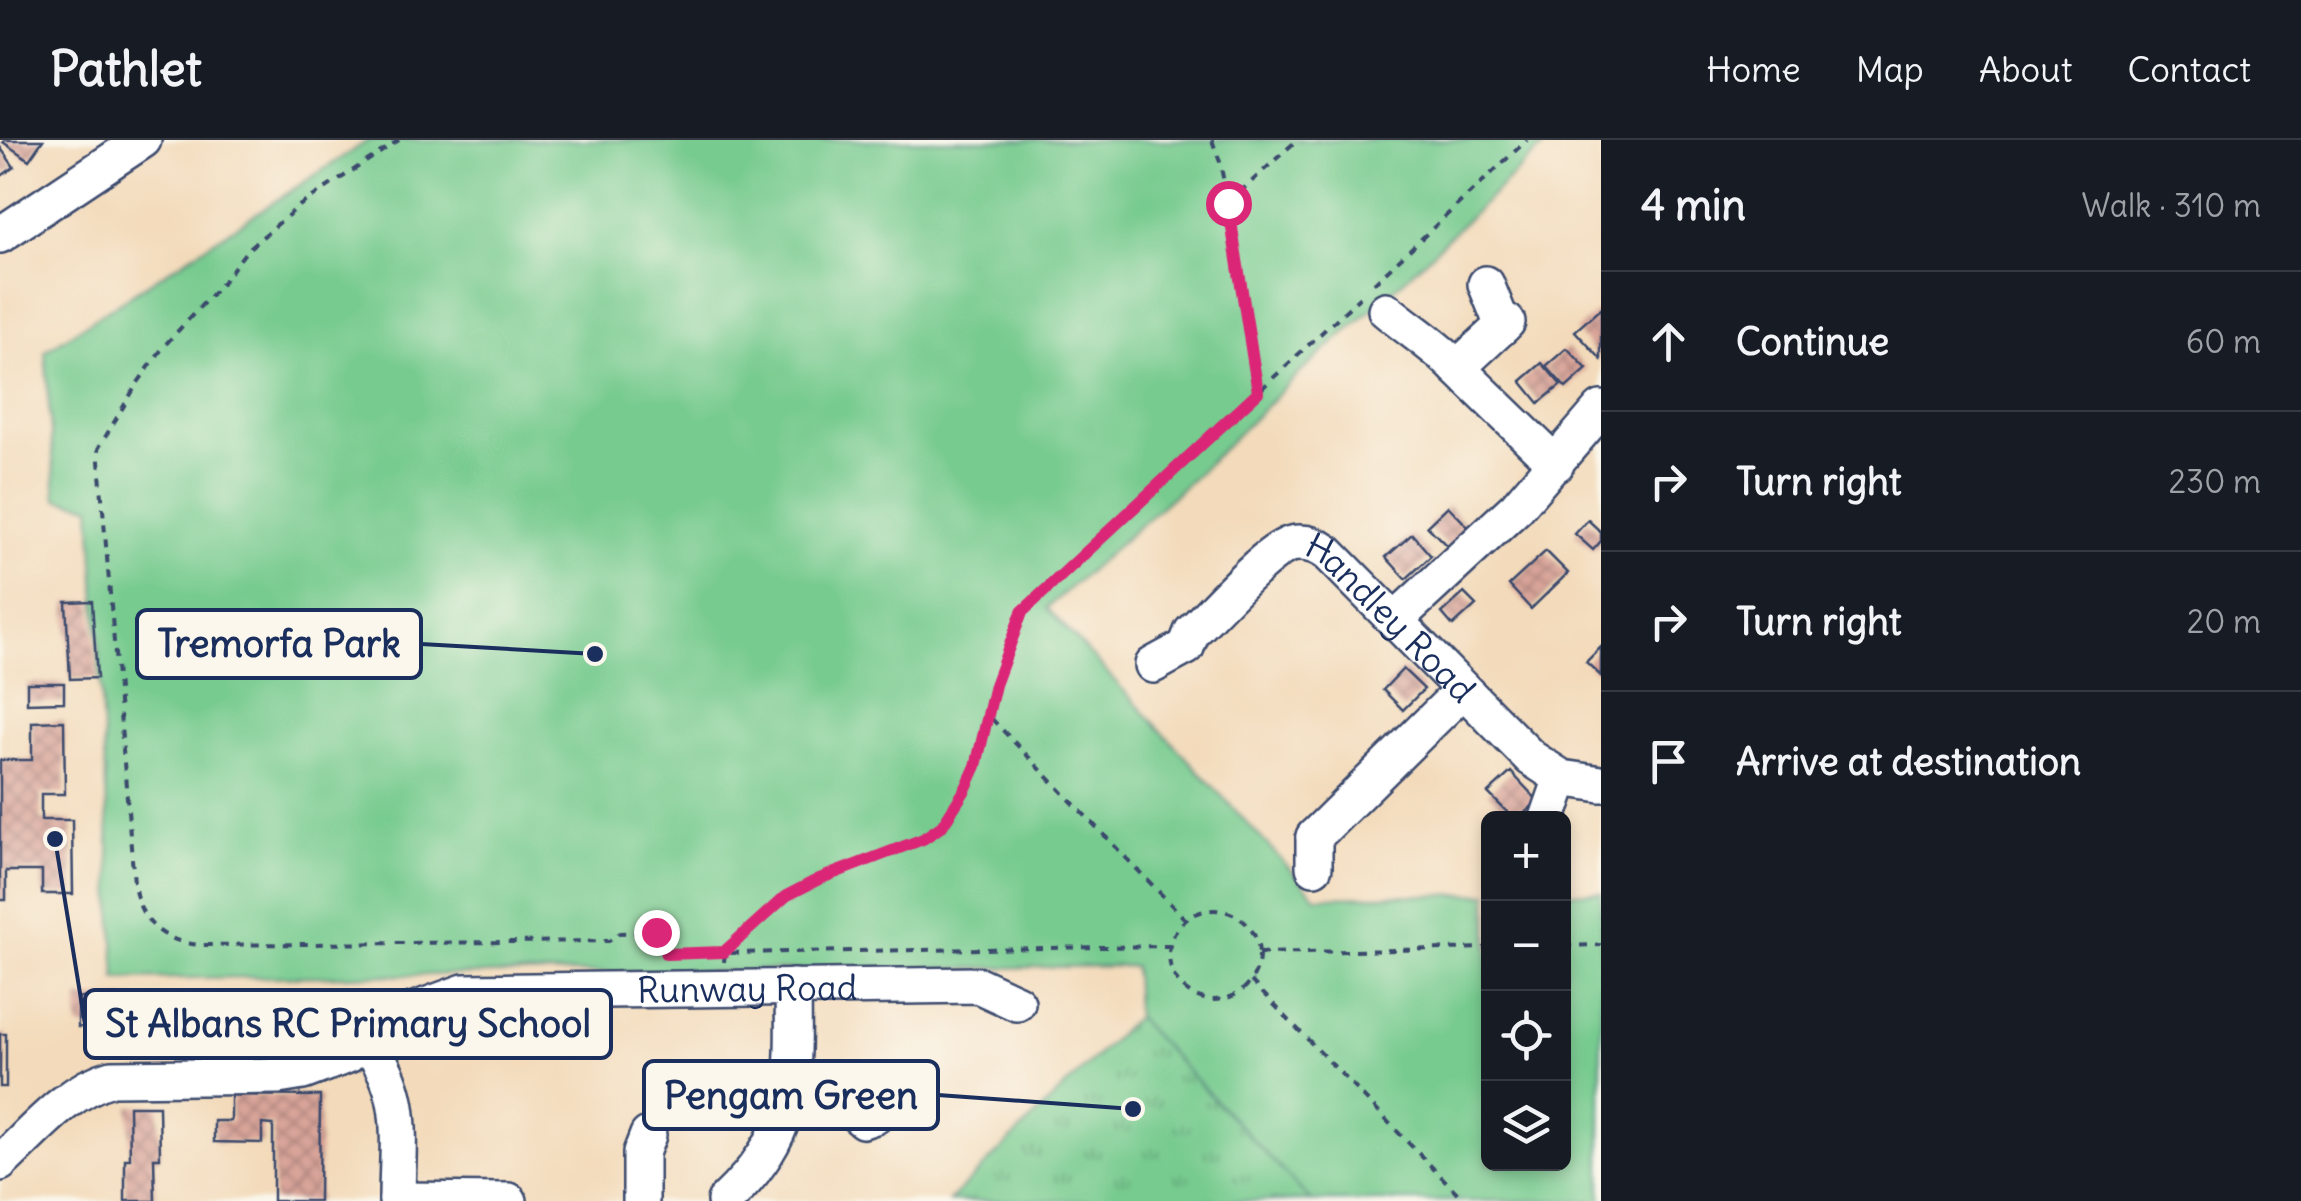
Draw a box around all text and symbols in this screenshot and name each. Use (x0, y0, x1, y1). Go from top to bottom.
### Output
text: Pathlet (50, 39, 202, 99)
text: Home (1706, 47, 1801, 91)
text: Map (1856, 47, 1924, 91)
text: About (1979, 47, 2072, 91)
text: Contact (2127, 47, 2251, 91)
text: 4 min (1641, 179, 1746, 231)
route start (1206, 181, 1252, 227)
text: Walk · 310 m (2082, 185, 2261, 226)
icon: ahead (1641, 314, 1696, 369)
text: Continue (1736, 318, 1889, 365)
text: 60 m (2186, 321, 2261, 362)
icon: right (1641, 454, 1696, 509)
text: Turn right (1736, 458, 1902, 505)
text: 230 m (2169, 461, 2261, 502)
street label: Handley Road (1299, 523, 1485, 711)
icon: right (1641, 594, 1696, 649)
text: Turn right (1736, 598, 1902, 645)
text: 20 m (2187, 601, 2261, 642)
callout: Tremorfa Park (137, 610, 421, 678)
text: Tremorfa Park (157, 620, 401, 667)
icon: arrive (1641, 734, 1696, 789)
text: Arrive at destination (1736, 738, 2081, 785)
map controls (1481, 811, 1571, 1171)
button: + (1481, 811, 1571, 901)
button: − (1481, 901, 1571, 991)
route end (634, 910, 680, 956)
street label: Runway Road (637, 965, 857, 1012)
callout: St Albans RC Primary School (85, 990, 611, 1058)
button: locate (1481, 991, 1571, 1081)
text: St Albans RC Primary School (105, 1000, 591, 1047)
callout: Pengam Green (644, 1061, 938, 1129)
text: Pengam Green (664, 1072, 918, 1119)
button: layers (1481, 1081, 1571, 1171)

